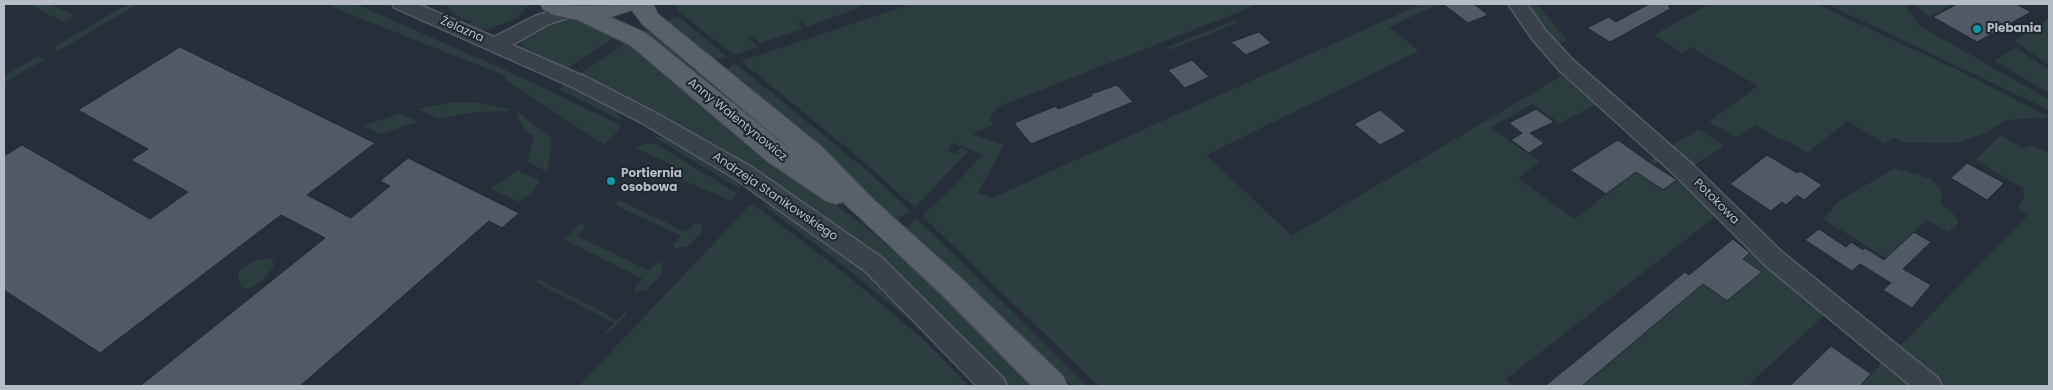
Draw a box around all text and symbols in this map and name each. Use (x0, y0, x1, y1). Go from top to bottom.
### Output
street label: Żelazna (438, 14, 486, 46)
place label: Plebania (1987, 22, 2041, 36)
marker: Plebania (1971, 23, 1983, 35)
street label: Anny Walentynowicz (685, 76, 789, 164)
street label: Andrzeja Stanikowskiego (710, 150, 840, 244)
place label: Portiernia osobowa (621, 167, 682, 195)
marker: Portiernia osobowa (605, 175, 617, 187)
street label: Potokowa (1690, 176, 1742, 228)

